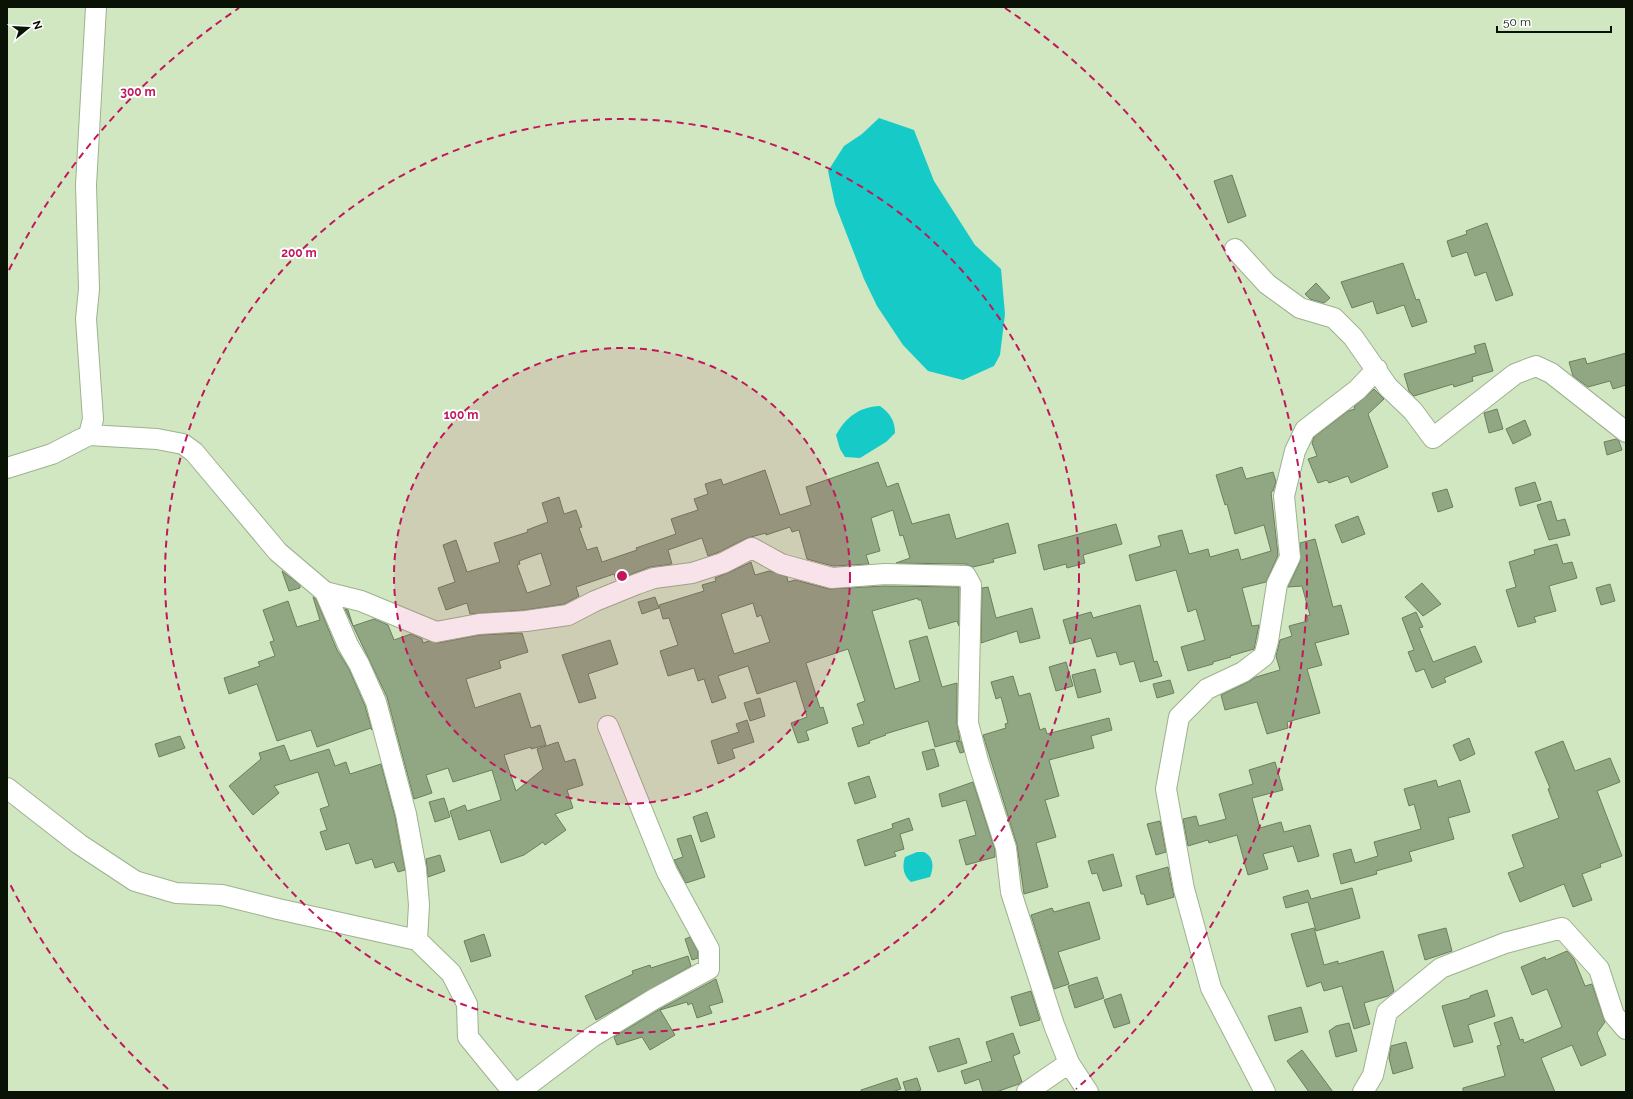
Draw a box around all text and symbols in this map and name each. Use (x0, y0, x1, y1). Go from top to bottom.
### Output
north arrow (8, 8, 48, 48)
scale bar (1497, 8, 1611, 34)
text: 50 m (1503, 15, 1531, 29)
text: N (30, 19, 45, 31)
text: 300 m (120, 85, 156, 99)
text: 200 m (281, 246, 317, 260)
text: 100 m (444, 408, 478, 422)
centre of rings (615, 569, 629, 583)

